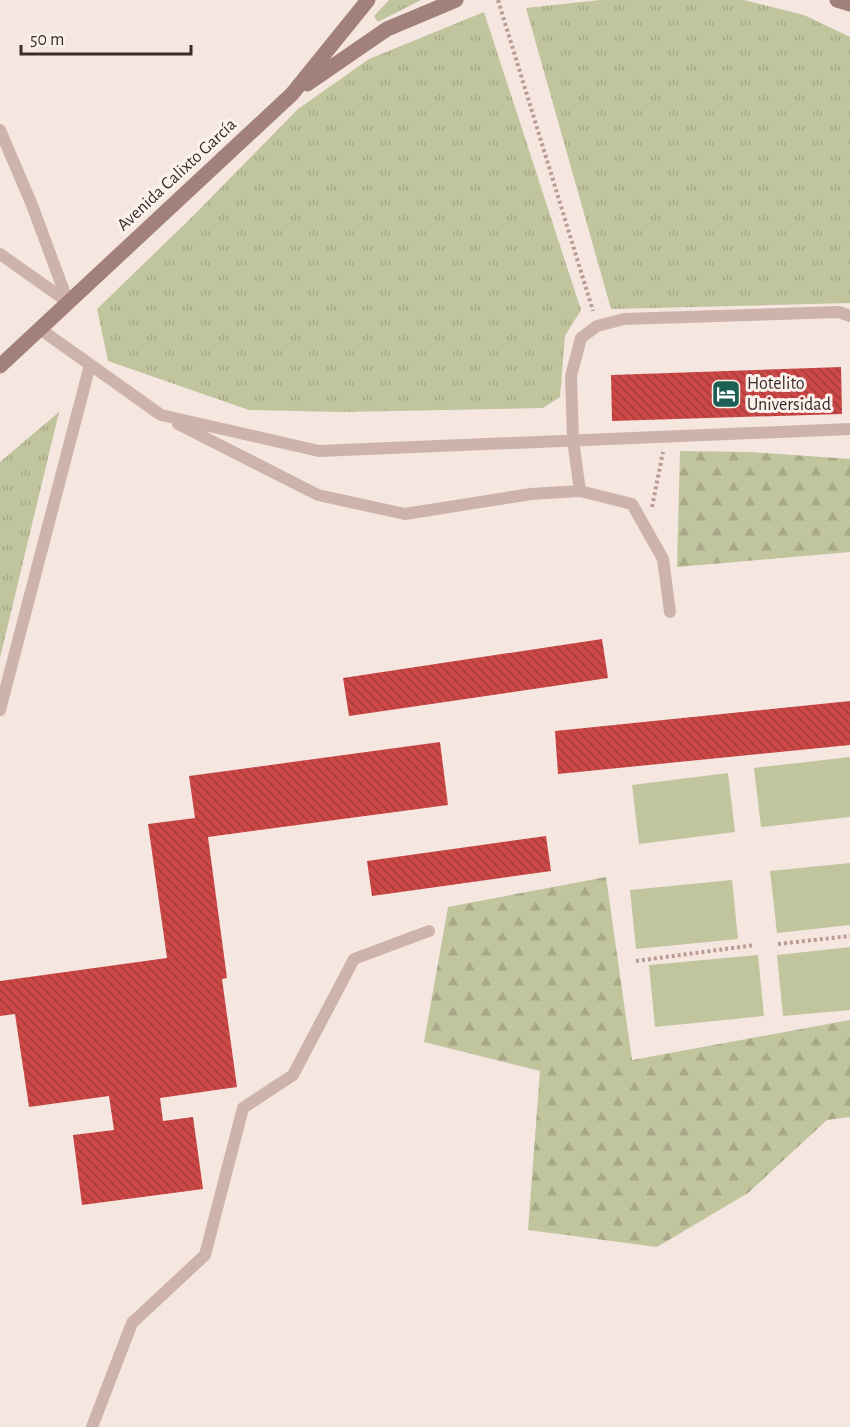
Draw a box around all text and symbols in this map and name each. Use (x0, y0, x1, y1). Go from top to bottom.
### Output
scale bar (21, 18, 190, 56)
text: 50 m (30, 31, 64, 49)
street label: Avenida Calixto García (114, 115, 240, 235)
place label: Hotelito Universidad (747, 375, 831, 414)
hotel icon: Hotelito Universidad (710, 378, 742, 410)

